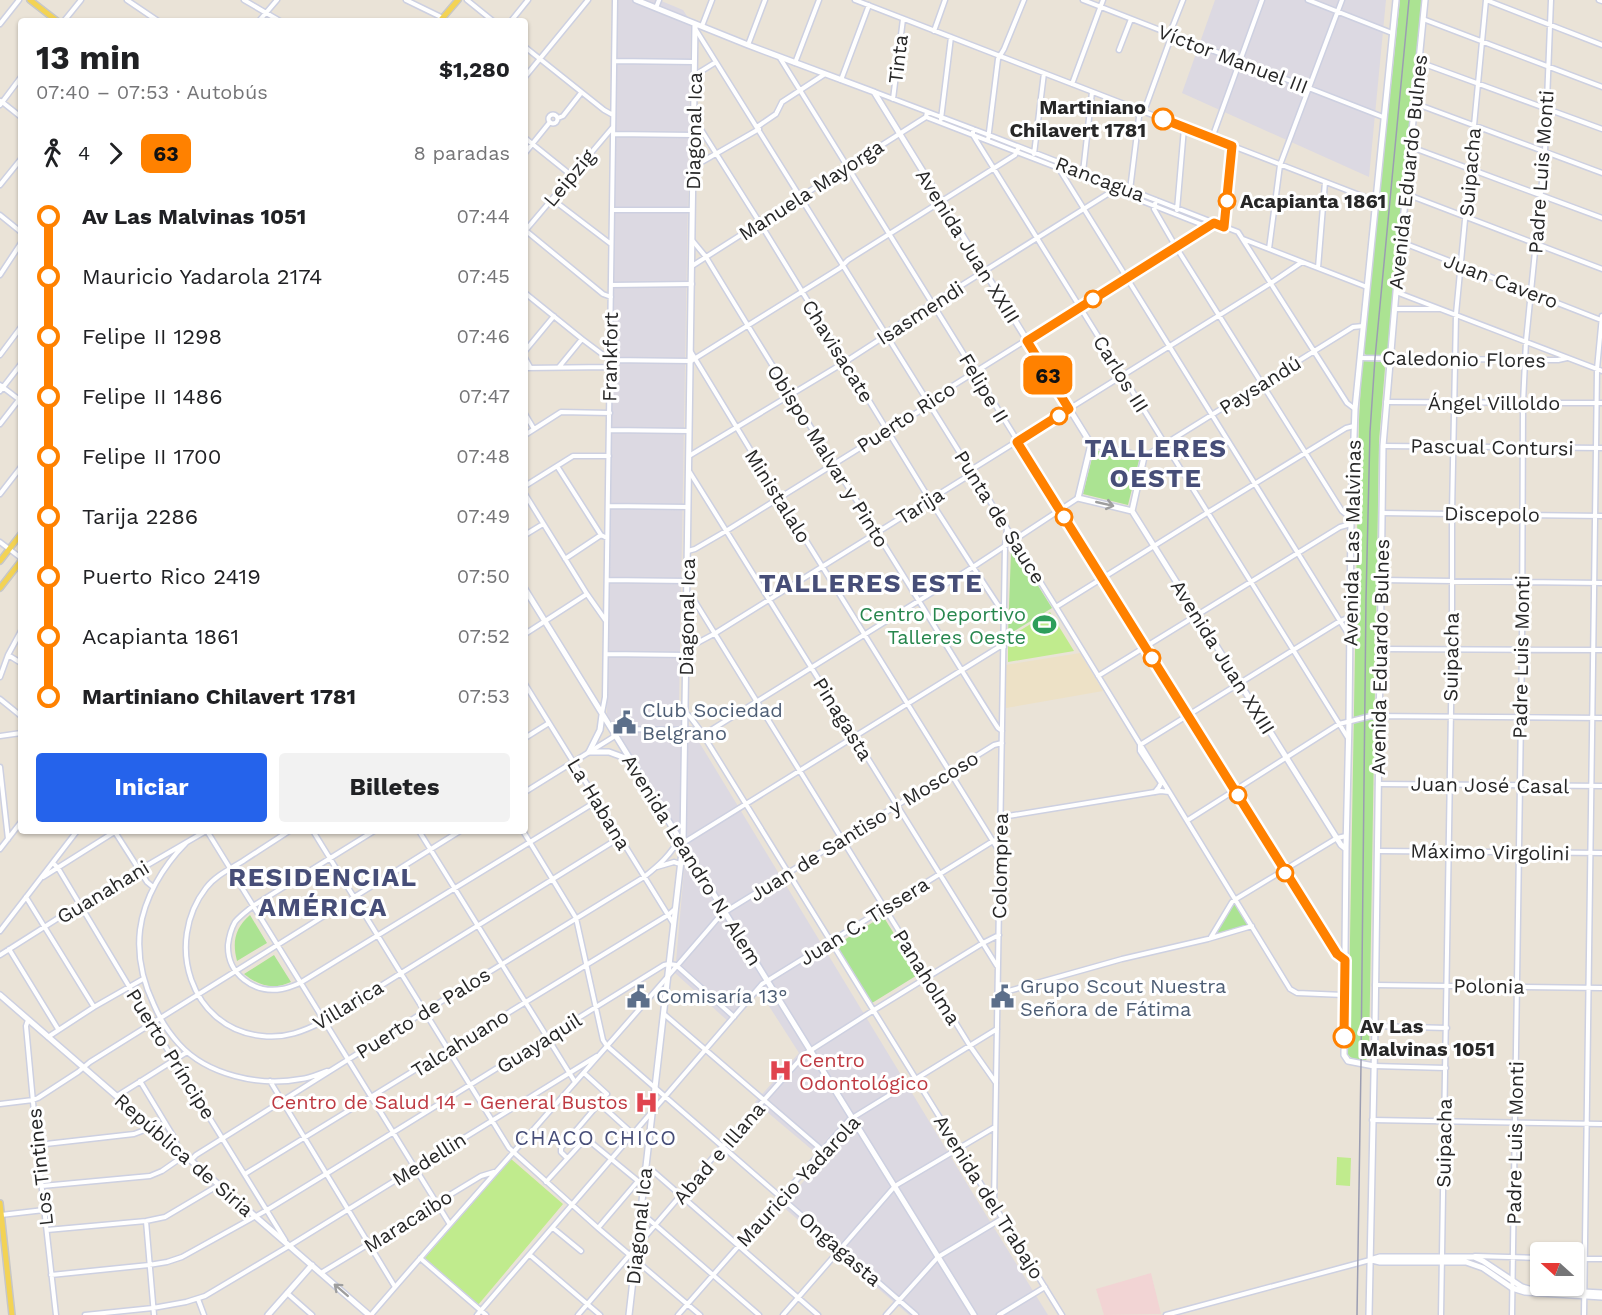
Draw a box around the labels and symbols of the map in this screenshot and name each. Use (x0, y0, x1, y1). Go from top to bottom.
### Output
street label: Víctor Manuel III (1155, 19, 1311, 99)
street label: Tinta (883, 33, 913, 85)
street label: Avenida Eduardo Bulnes (1384, 53, 1432, 291)
street label: Diagonal Ica (681, 72, 707, 190)
street label: Padre Luis Monti (1523, 89, 1559, 255)
place label: Martiniano Chilavert 1781 (1010, 95, 1146, 142)
marker: Martiniano Chilavert 1781 (1152, 108, 1174, 130)
street label: Suipacha (1454, 127, 1486, 217)
street label: Manuela Mayorga (734, 134, 888, 246)
street label: Leipzig (538, 144, 600, 212)
street label: Rancagua (1052, 151, 1148, 207)
street label: Avenida Juan XXIII (911, 164, 1025, 328)
place label: Acapianta 1861 (1240, 189, 1386, 213)
marker: Acapianta 1861 (1218, 192, 1236, 210)
street label: Juan Cavero (1440, 248, 1562, 314)
street label: Isasmendi (872, 276, 968, 350)
unlabelled marker (1084, 290, 1102, 308)
street label: Chavisacate (797, 295, 879, 407)
street label: Frankfort (597, 311, 623, 402)
street label: Carlos III (1088, 331, 1154, 417)
street label: Caledonio Flores (1382, 346, 1546, 372)
street label: Felipe II (954, 349, 1014, 427)
street label: Paysandú (1215, 350, 1305, 420)
line badge: 63 (1021, 356, 1075, 394)
street label: Obispo Malvar y Pinto (762, 360, 894, 552)
street label: Puerto Rico (852, 376, 960, 458)
street label: Ángel Villoldo (1428, 391, 1560, 415)
unlabelled marker (1050, 407, 1068, 425)
district label: TALLERES OESTE (1084, 433, 1228, 493)
street label: Pascual Contursi (1410, 434, 1574, 460)
street label: Avenida Las Malvinas (1338, 439, 1366, 647)
street label: Ministalalo (740, 445, 816, 547)
street label: Punta de Sauce (949, 446, 1051, 588)
street label: Tarija (892, 482, 948, 530)
one-way arrow (1095, 499, 1114, 511)
street label: Discepolo (1444, 501, 1540, 527)
unlabelled marker (1055, 508, 1073, 526)
street label: Avenida Eduardo Bulnes (1366, 539, 1394, 775)
street label: Diagonal Ica (674, 558, 700, 676)
district label: TALLERES ESTE (759, 568, 983, 598)
street label: Avenida Juan XXIII (1166, 575, 1280, 739)
street label: Padre Luis Monti (1508, 575, 1534, 739)
place label: Centro Deportivo Talleres Oeste (859, 602, 1026, 649)
sports icon: Centro Deportivo Talleres Oeste (1031, 612, 1057, 638)
street label: Suipacha (1438, 612, 1464, 702)
unlabelled marker (1143, 649, 1161, 667)
street label: Pinagasta (808, 673, 878, 765)
place label: Club Sociedad Belgrano (642, 698, 783, 745)
public building icon: Club Sociedad Belgrano (611, 709, 637, 735)
street label: Juan de Santiso y Moscoso (745, 745, 983, 907)
street label: Avenida Leandro N. Alem (617, 750, 767, 970)
street label: La Habana (562, 754, 636, 854)
street label: Juan José Casal (1410, 772, 1570, 798)
unlabelled marker (1229, 786, 1247, 804)
street label: Colomprea (987, 813, 1013, 919)
street label: Máximo Virgolini (1410, 839, 1570, 865)
street label: Guanahani (53, 855, 153, 929)
district label: RESIDENCIAL AMÉRICA (228, 862, 418, 922)
unlabelled marker (1276, 864, 1294, 882)
street label: Juan C. Tissera (795, 872, 933, 970)
street label: Panaholma (888, 925, 966, 1029)
street label: Puerto de Palos (351, 962, 495, 1064)
street label: Polonia (1453, 973, 1525, 999)
place label: Grupo Scout Nuestra Señora de Fátima (1020, 974, 1226, 1021)
street label: Villarica (308, 975, 388, 1035)
public building icon: Comisaría 13° (625, 983, 651, 1009)
street label: Puerto Príncipe (121, 984, 221, 1124)
place label: Comisaría 13° (656, 984, 787, 1008)
public building icon: Grupo Scout Nuestra Señora de Fátima (989, 984, 1015, 1010)
street label: Talcahuano (407, 1004, 513, 1082)
street label: Guayaquil (492, 1008, 586, 1078)
place label: Av Las Malvinas 1051 (1360, 1014, 1495, 1061)
marker: Av Las Malvinas 1051 (1333, 1026, 1355, 1048)
place label: Centro Odontológico (799, 1048, 928, 1095)
hospital icon: Centro Odontológico (768, 1058, 794, 1084)
street label: Padre Luis Monti (1502, 1061, 1528, 1225)
street label: República de Siria (110, 1088, 258, 1222)
hospital icon: Centro de Salud 14 - General Bustos (633, 1089, 659, 1115)
place label: Centro de Salud 14 - General Bustos (271, 1090, 628, 1114)
street label: Abad e Illana (668, 1097, 770, 1209)
street label: Suipacha (1431, 1098, 1457, 1188)
street label: Los Tintines (22, 1107, 58, 1227)
street label: Mauricio Yadarola (731, 1110, 865, 1252)
street label: Avenida del Trabajo (929, 1110, 1049, 1284)
district label: CHACO CHICO (514, 1125, 678, 1150)
street label: Medellin (388, 1127, 470, 1191)
street label: Diagonal Ica (621, 1166, 657, 1286)
street label: Maracaibo (359, 1184, 457, 1258)
street label: Ongagasta (794, 1207, 886, 1291)
north arrow (1530, 1242, 1584, 1296)
one-way arrow (334, 1283, 349, 1297)

